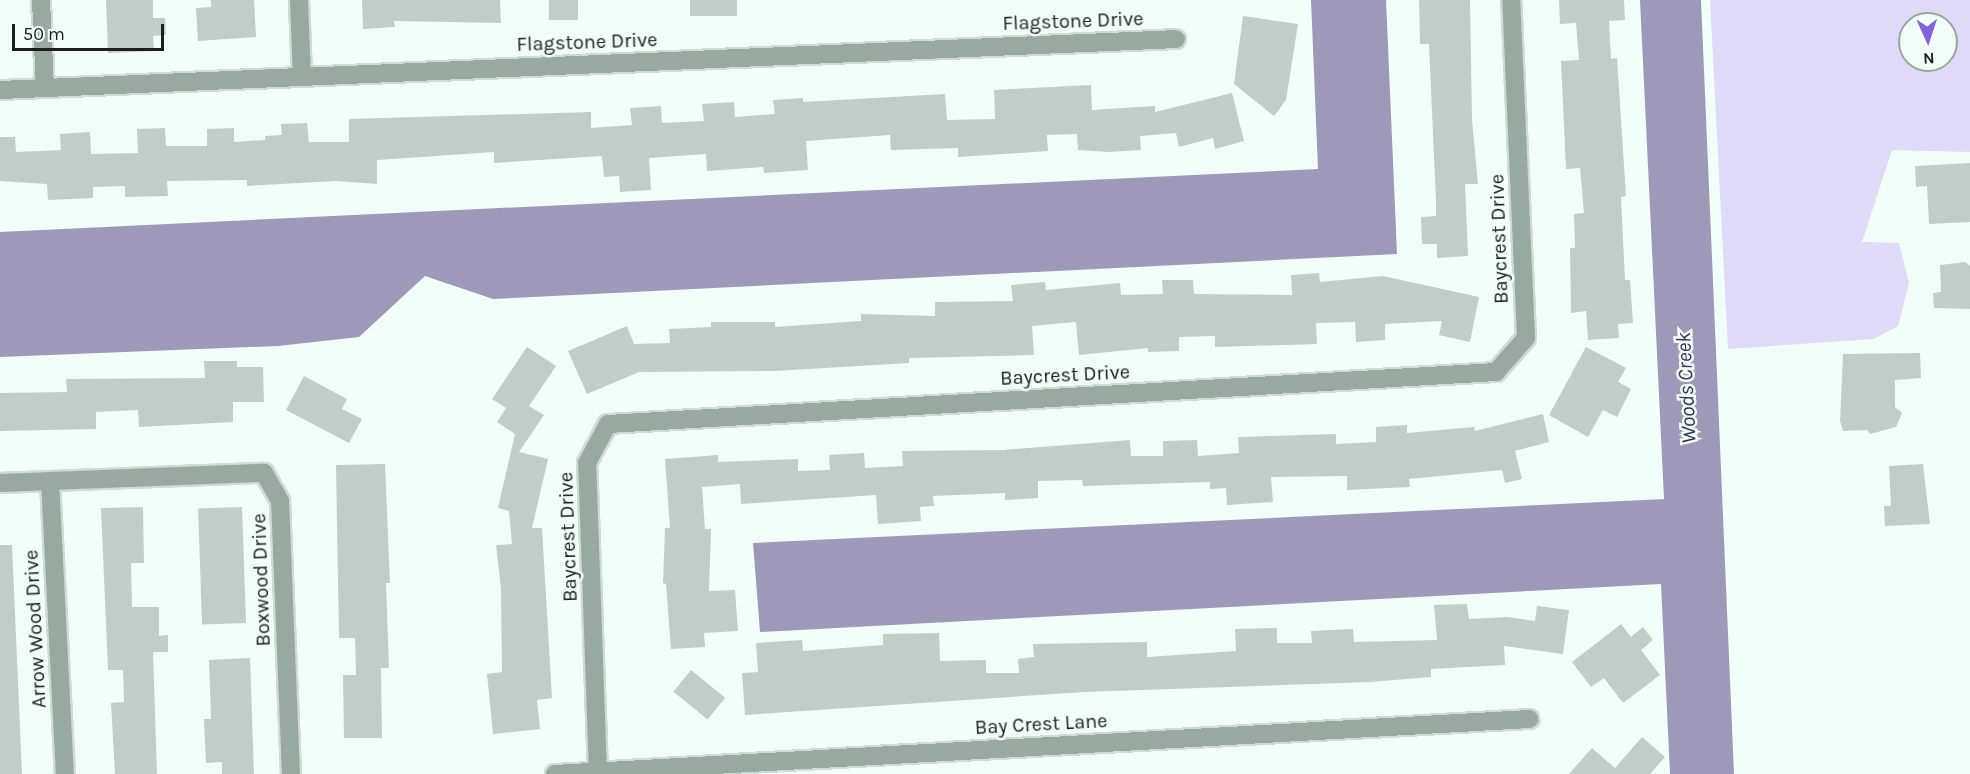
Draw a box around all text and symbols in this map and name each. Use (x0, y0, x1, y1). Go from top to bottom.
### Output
street label: Flagstone Drive (1002, 7, 1144, 35)
scale bar (15, 12, 166, 50)
north arrow (1898, 12, 1958, 72)
text: 50 m (23, 23, 65, 45)
street label: Flagstone Drive (516, 28, 658, 56)
text: N (1923, 49, 1935, 68)
street label: Baycrest Drive (1485, 174, 1513, 304)
water label: Woods Creek (1671, 332, 1701, 444)
street label: Baycrest Drive (999, 360, 1131, 390)
street label: Baycrest Drive (554, 472, 582, 602)
street label: Boxwood Drive (247, 513, 275, 647)
street label: Arrow Wood Drive (19, 549, 51, 709)
street label: Bay Crest Lane (974, 709, 1108, 739)

